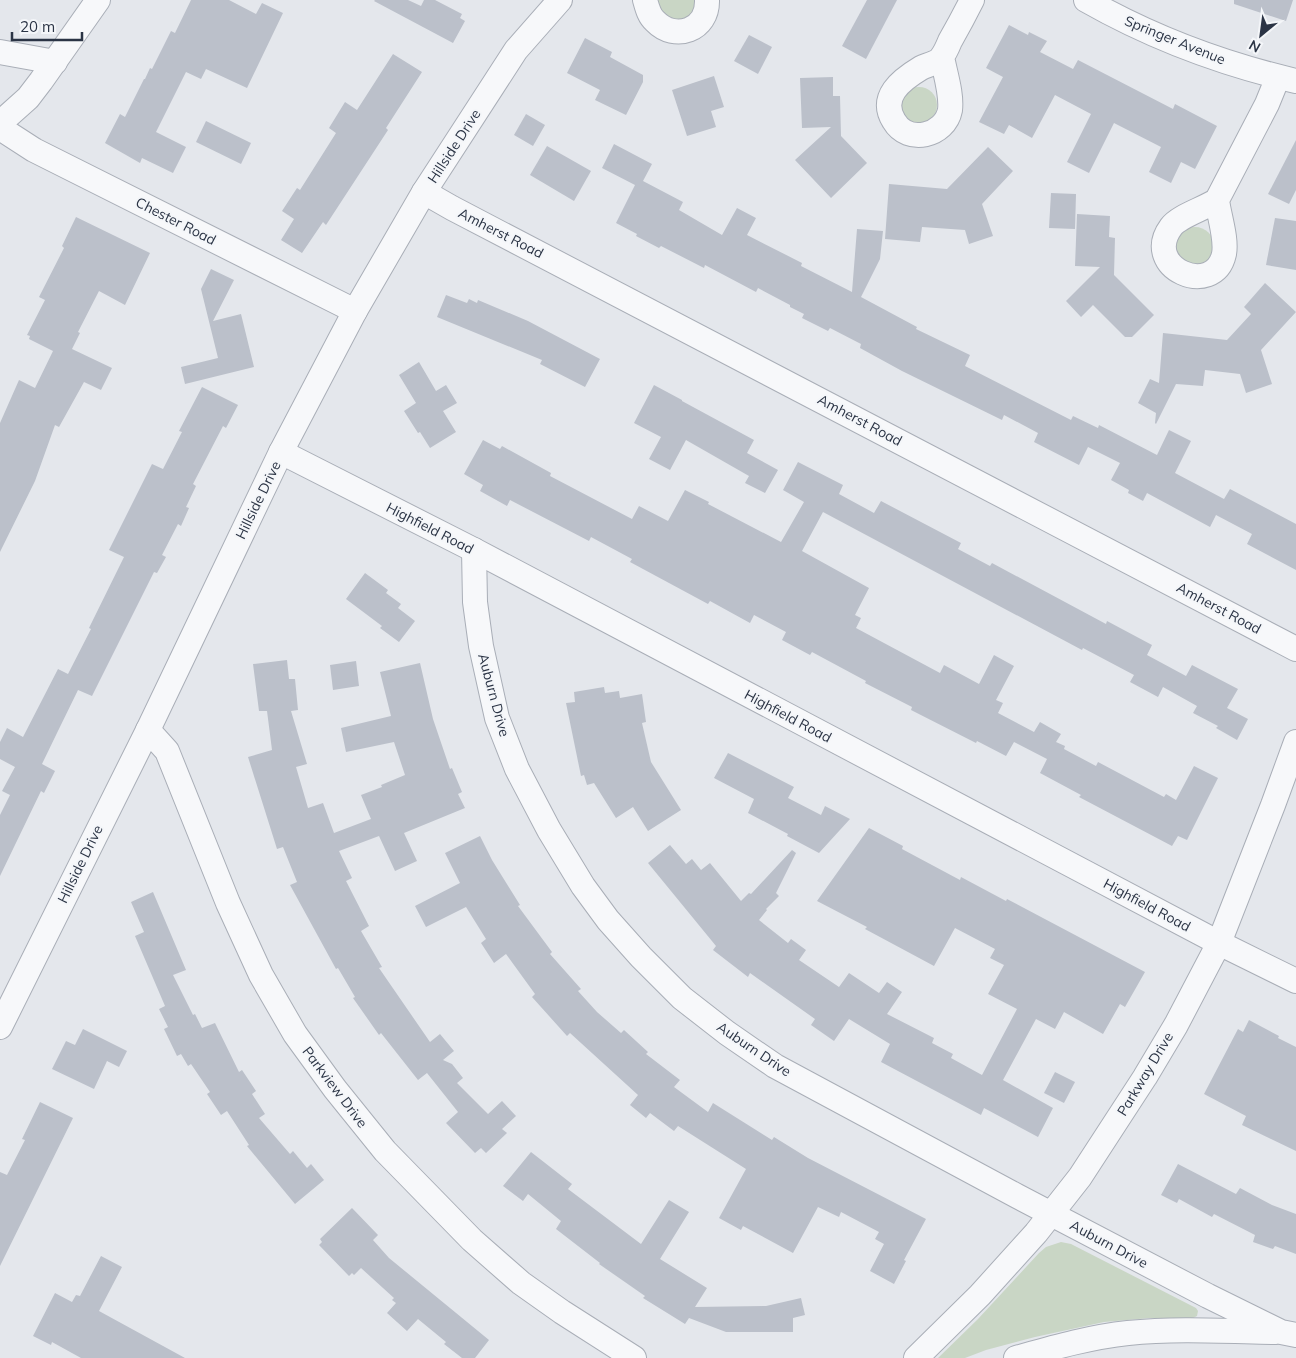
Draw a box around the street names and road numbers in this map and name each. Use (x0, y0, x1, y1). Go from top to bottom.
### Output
street label: Springer Avenue (1122, 12, 1228, 68)
street label: Hillside Drive (423, 106, 485, 186)
street label: Chester Road (133, 193, 219, 249)
street label: Amherst Road (455, 204, 547, 262)
street label: Amherst Road (815, 390, 905, 450)
street label: Hillside Drive (231, 458, 285, 542)
street label: Highfield Road (383, 498, 477, 558)
street label: Amherst Road (1174, 578, 1264, 638)
street label: Auburn Drive (474, 651, 514, 739)
street label: Highfield Road (741, 686, 835, 746)
street label: Hillside Drive (53, 822, 107, 906)
street label: Highfield Road (1100, 875, 1194, 935)
street label: Auburn Drive (713, 1018, 795, 1080)
street label: Parkway Drive (1113, 1029, 1177, 1119)
street label: Parkview Drive (299, 1043, 371, 1131)
street label: Auburn Drive (1067, 1216, 1151, 1272)

